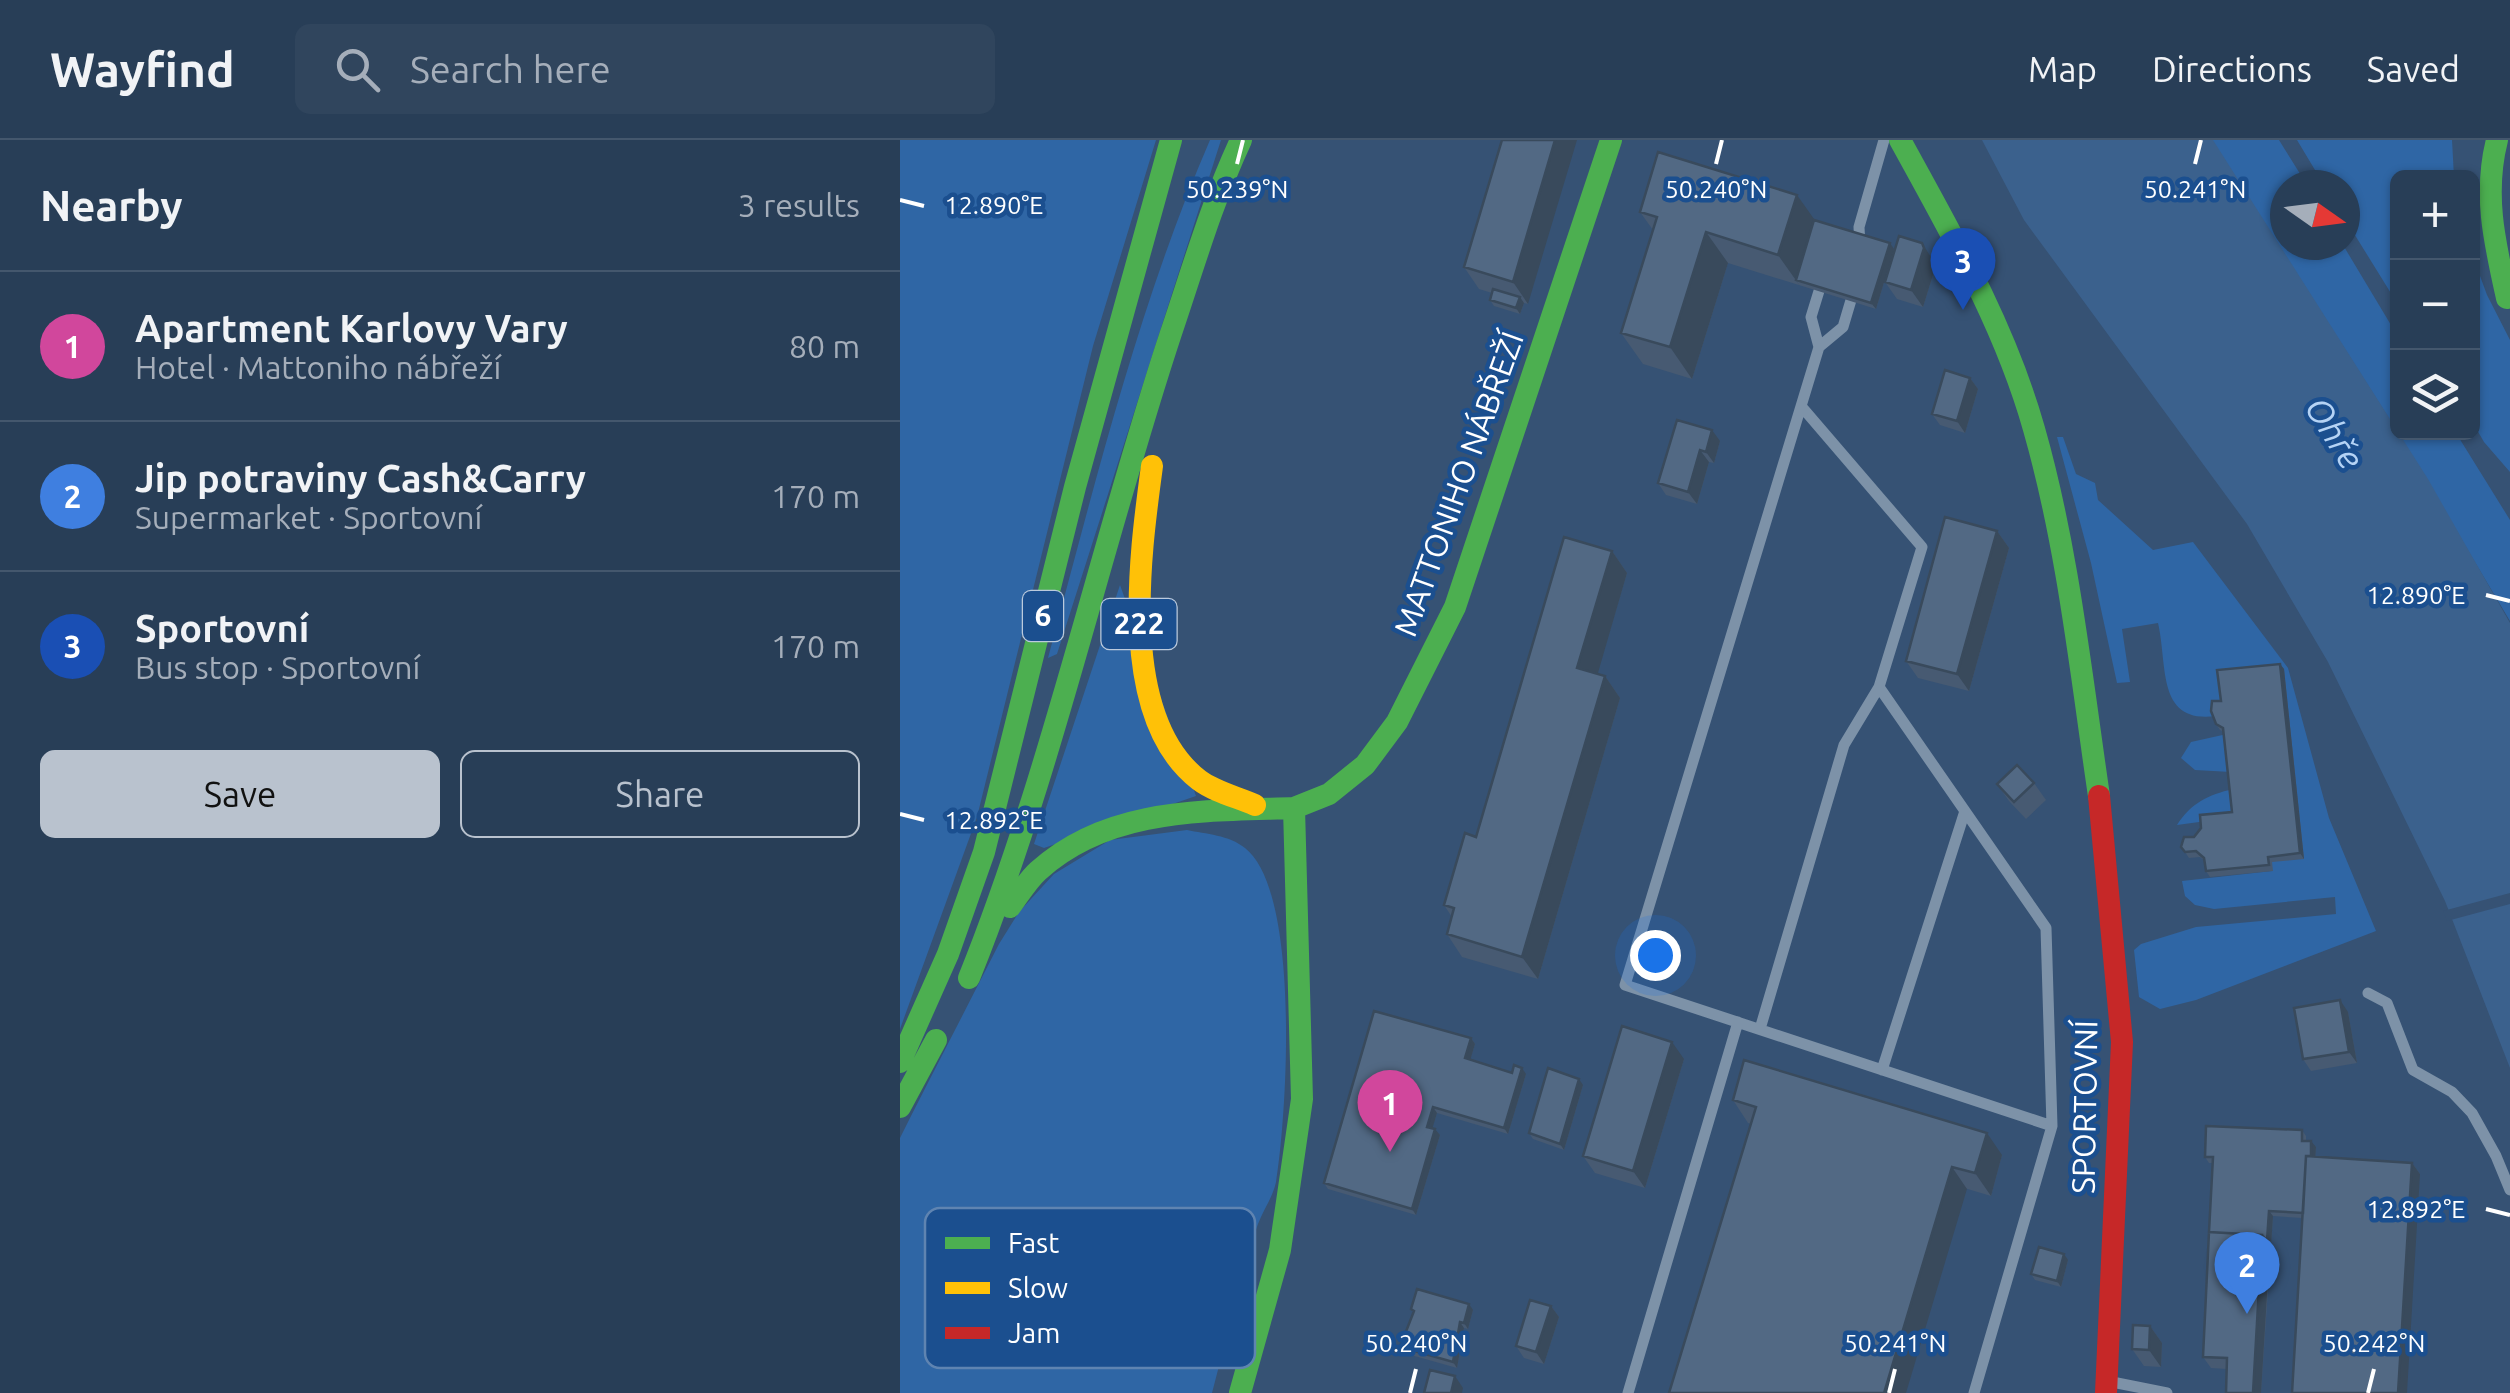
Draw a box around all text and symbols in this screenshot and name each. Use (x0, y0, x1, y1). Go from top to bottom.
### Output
search box (295, 24, 995, 114)
text: Wayfind (50, 42, 235, 96)
icon: search (330, 42, 385, 97)
text: Search here (410, 48, 611, 90)
text: Map (2028, 49, 2097, 89)
text: Directions (2152, 49, 2312, 89)
text: Saved (2367, 49, 2460, 89)
north arrow (2270, 170, 2360, 260)
map controls (2390, 170, 2480, 440)
button: + (2390, 170, 2480, 260)
text: 50.239°N (1186, 175, 1288, 203)
text: 50.240°N (1665, 175, 1767, 203)
text: 50.241°N (2144, 175, 2246, 203)
text: Nearby (40, 182, 183, 229)
text: 3 results (738, 187, 860, 223)
text: 12.890°E (945, 191, 1043, 219)
pin: 3 (1930, 228, 1996, 310)
button: − (2390, 260, 2480, 350)
text: Apartment Karlovy Vary (135, 307, 568, 349)
street label: MATTONIHO NÁBŘEŽÍ (1386, 326, 1530, 641)
text: 1 (63, 328, 82, 364)
text: 80 m (789, 328, 860, 364)
text: Hotel · Mattoniho nábřeží (135, 349, 501, 385)
button: layers (2390, 350, 2480, 440)
water label: Ohře (2297, 389, 2372, 476)
text: Jip potraviny Cash&Carry (135, 457, 586, 499)
text: 2 (63, 478, 82, 514)
text: 170 m (771, 478, 860, 514)
text: Supermarket · Sportovní (135, 499, 482, 535)
text: 12.890°E (2367, 581, 2465, 609)
road number: 6 (1023, 591, 1063, 641)
road number: 222 (1102, 599, 1176, 649)
text: Sportovní (135, 607, 309, 649)
text: 3 (63, 628, 82, 664)
text: 170 m (771, 628, 860, 664)
text: Bus stop · Sportovní (135, 649, 420, 685)
button: Save (40, 750, 440, 838)
button: Share (460, 750, 860, 838)
text: 12.892°E (945, 806, 1043, 834)
your location (1630, 930, 1681, 981)
street label: SPORTOVNÍ (2064, 1019, 2104, 1194)
pin: 1 (1358, 1070, 1422, 1152)
text: 12.892°E (2367, 1195, 2465, 1223)
legend (925, 1208, 1255, 1368)
text: Fast (1008, 1227, 1059, 1258)
pin: 2 (2214, 1232, 2280, 1314)
text: Slow (1008, 1272, 1068, 1303)
text: Jam (1008, 1317, 1060, 1348)
text: 50.240°N (1365, 1329, 1467, 1357)
text: 50.241°N (1844, 1329, 1946, 1357)
text: 50.242°N (2323, 1329, 2425, 1357)

